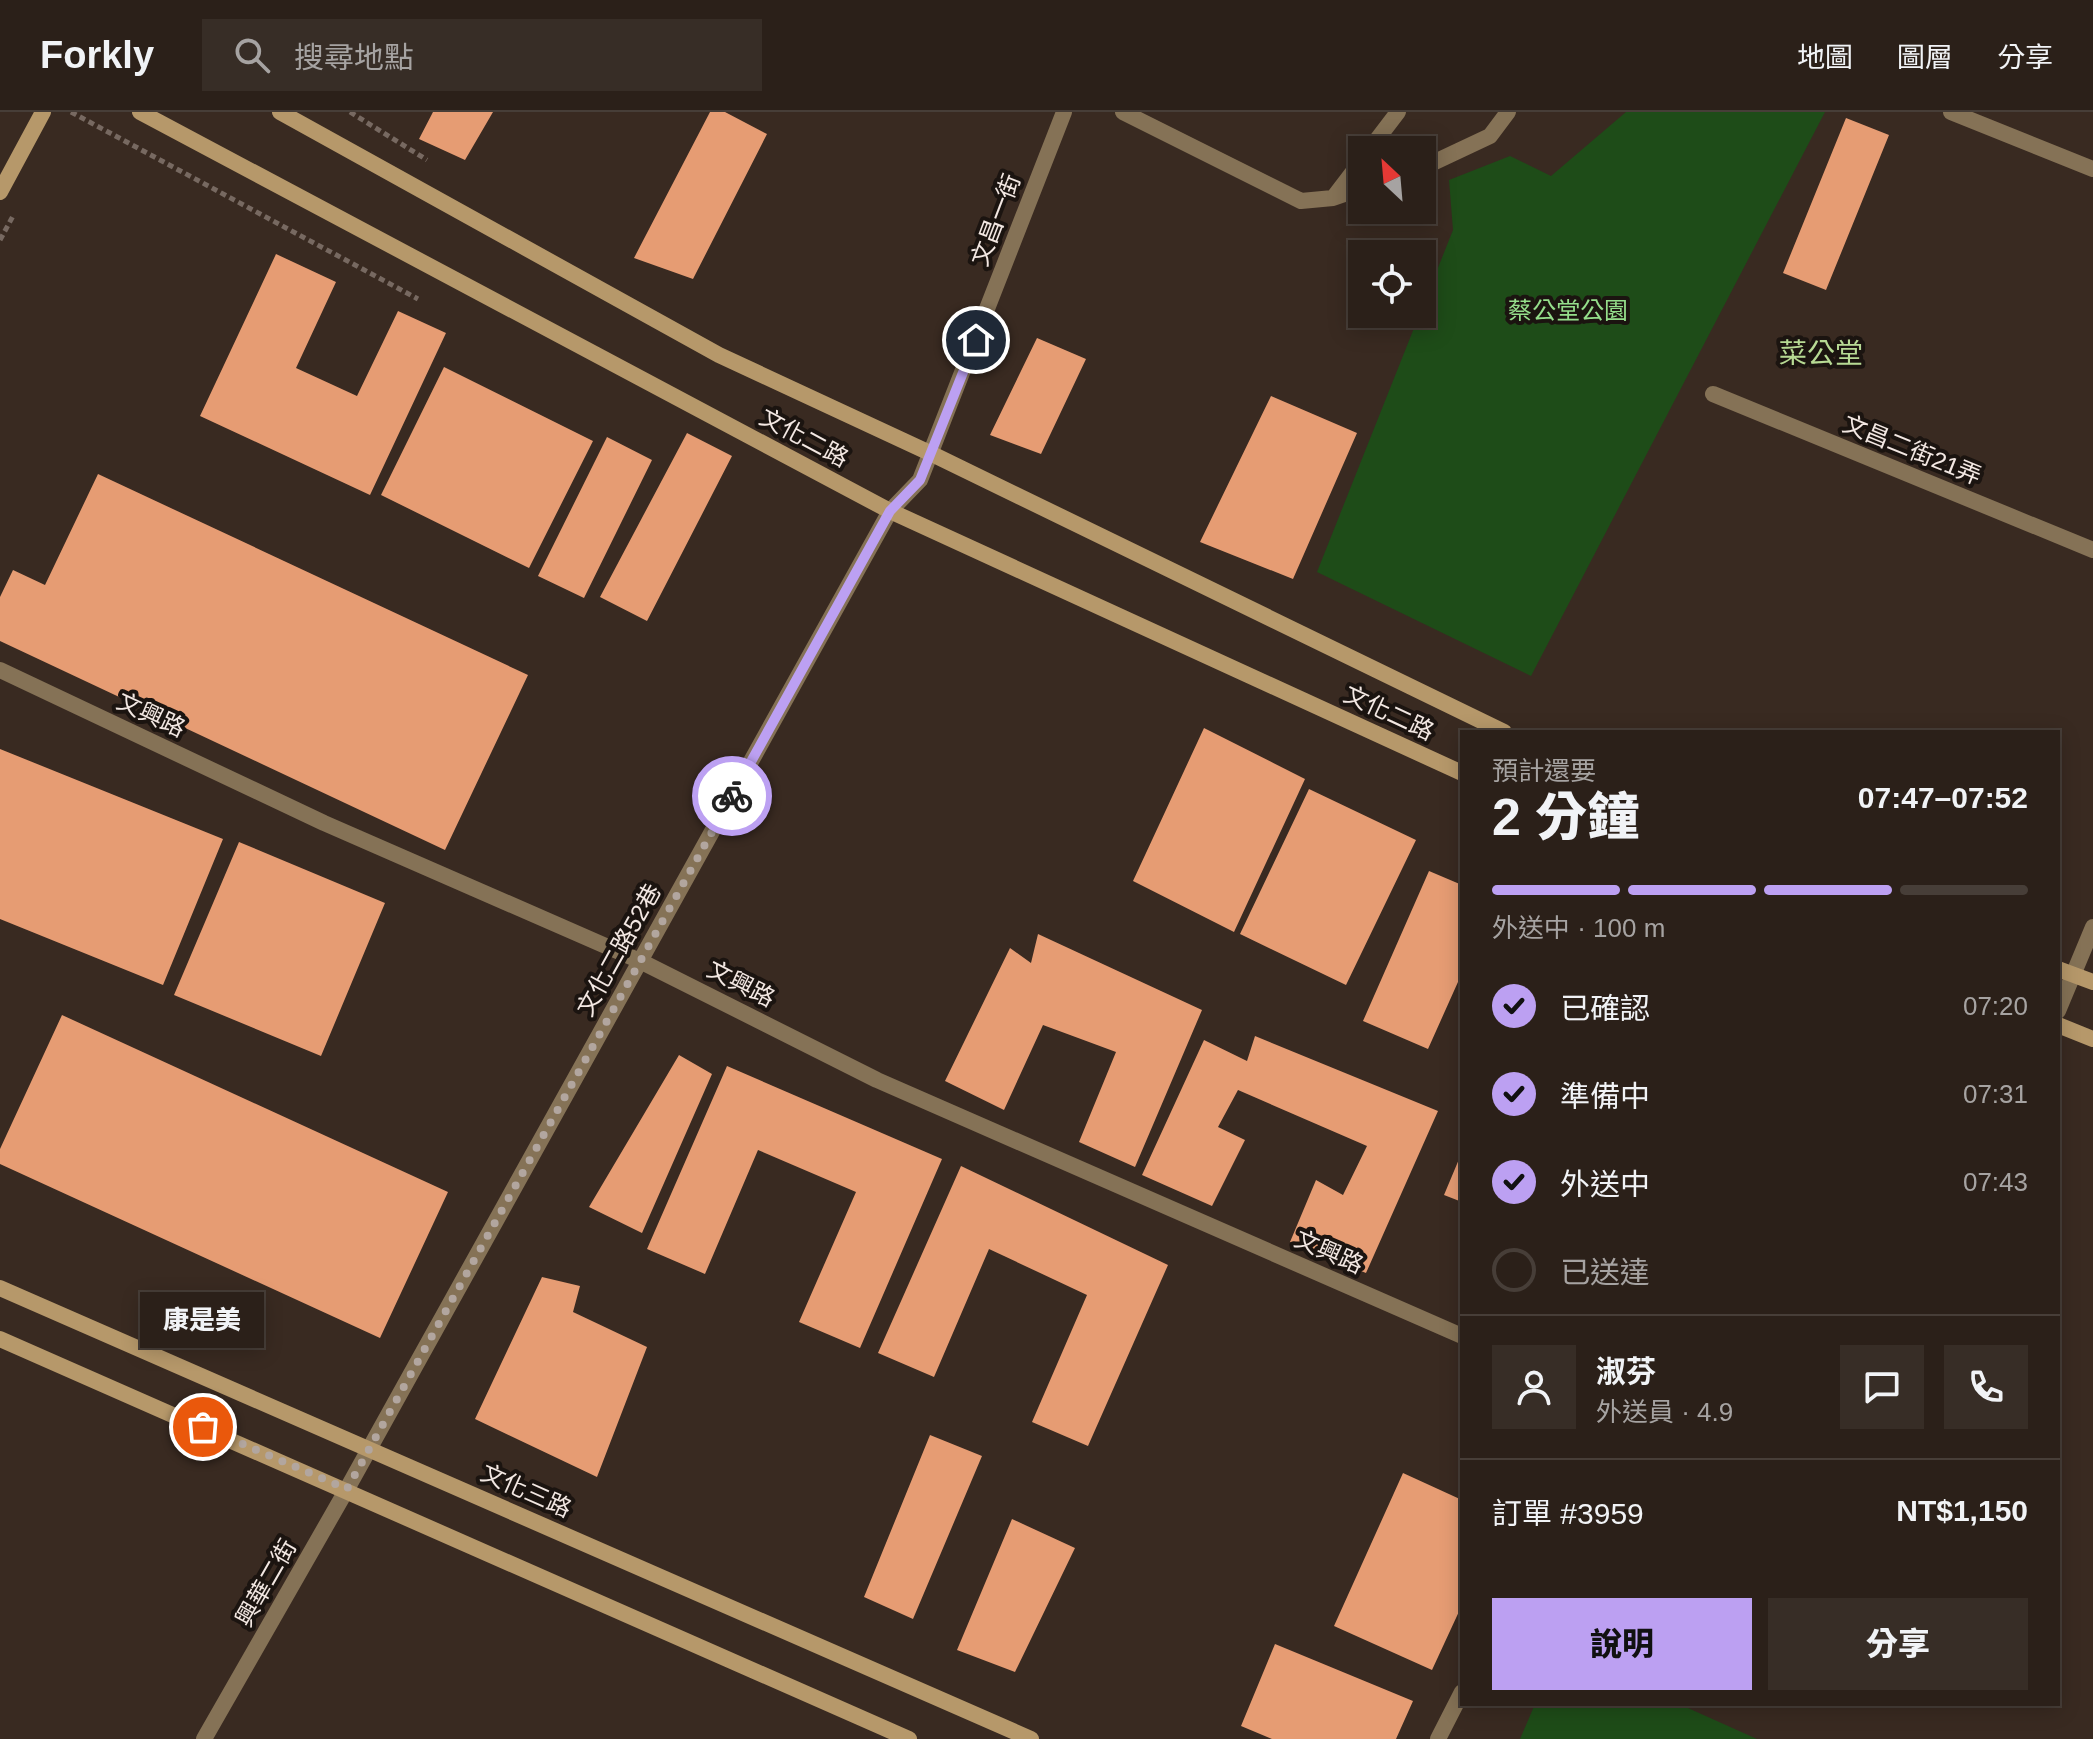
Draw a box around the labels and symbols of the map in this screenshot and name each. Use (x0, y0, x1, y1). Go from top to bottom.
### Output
north arrow (1348, 136, 1436, 224)
street label: 文昌一街 (966, 170, 1025, 269)
park label: 蔡公堂公園 (1508, 297, 1628, 324)
pin (942, 306, 1010, 374)
district label: 菜公堂 (1779, 338, 1863, 369)
street label: 文化二路 (756, 403, 853, 472)
street label: 文昌二街21弄 (1839, 410, 1985, 490)
street label: 文化二路 (1340, 680, 1438, 745)
street label: 文興路 (113, 687, 190, 742)
courier (692, 756, 772, 836)
street label: 文化二路52巷 (571, 879, 666, 1020)
street label: 文興路 (703, 955, 779, 1012)
street label: 文興路 (1291, 1225, 1368, 1279)
callout: 康是美 (141, 1291, 265, 1347)
pin (169, 1393, 237, 1461)
street label: 文化三路 (477, 1459, 576, 1522)
street label: 興華二街 (230, 1534, 301, 1631)

